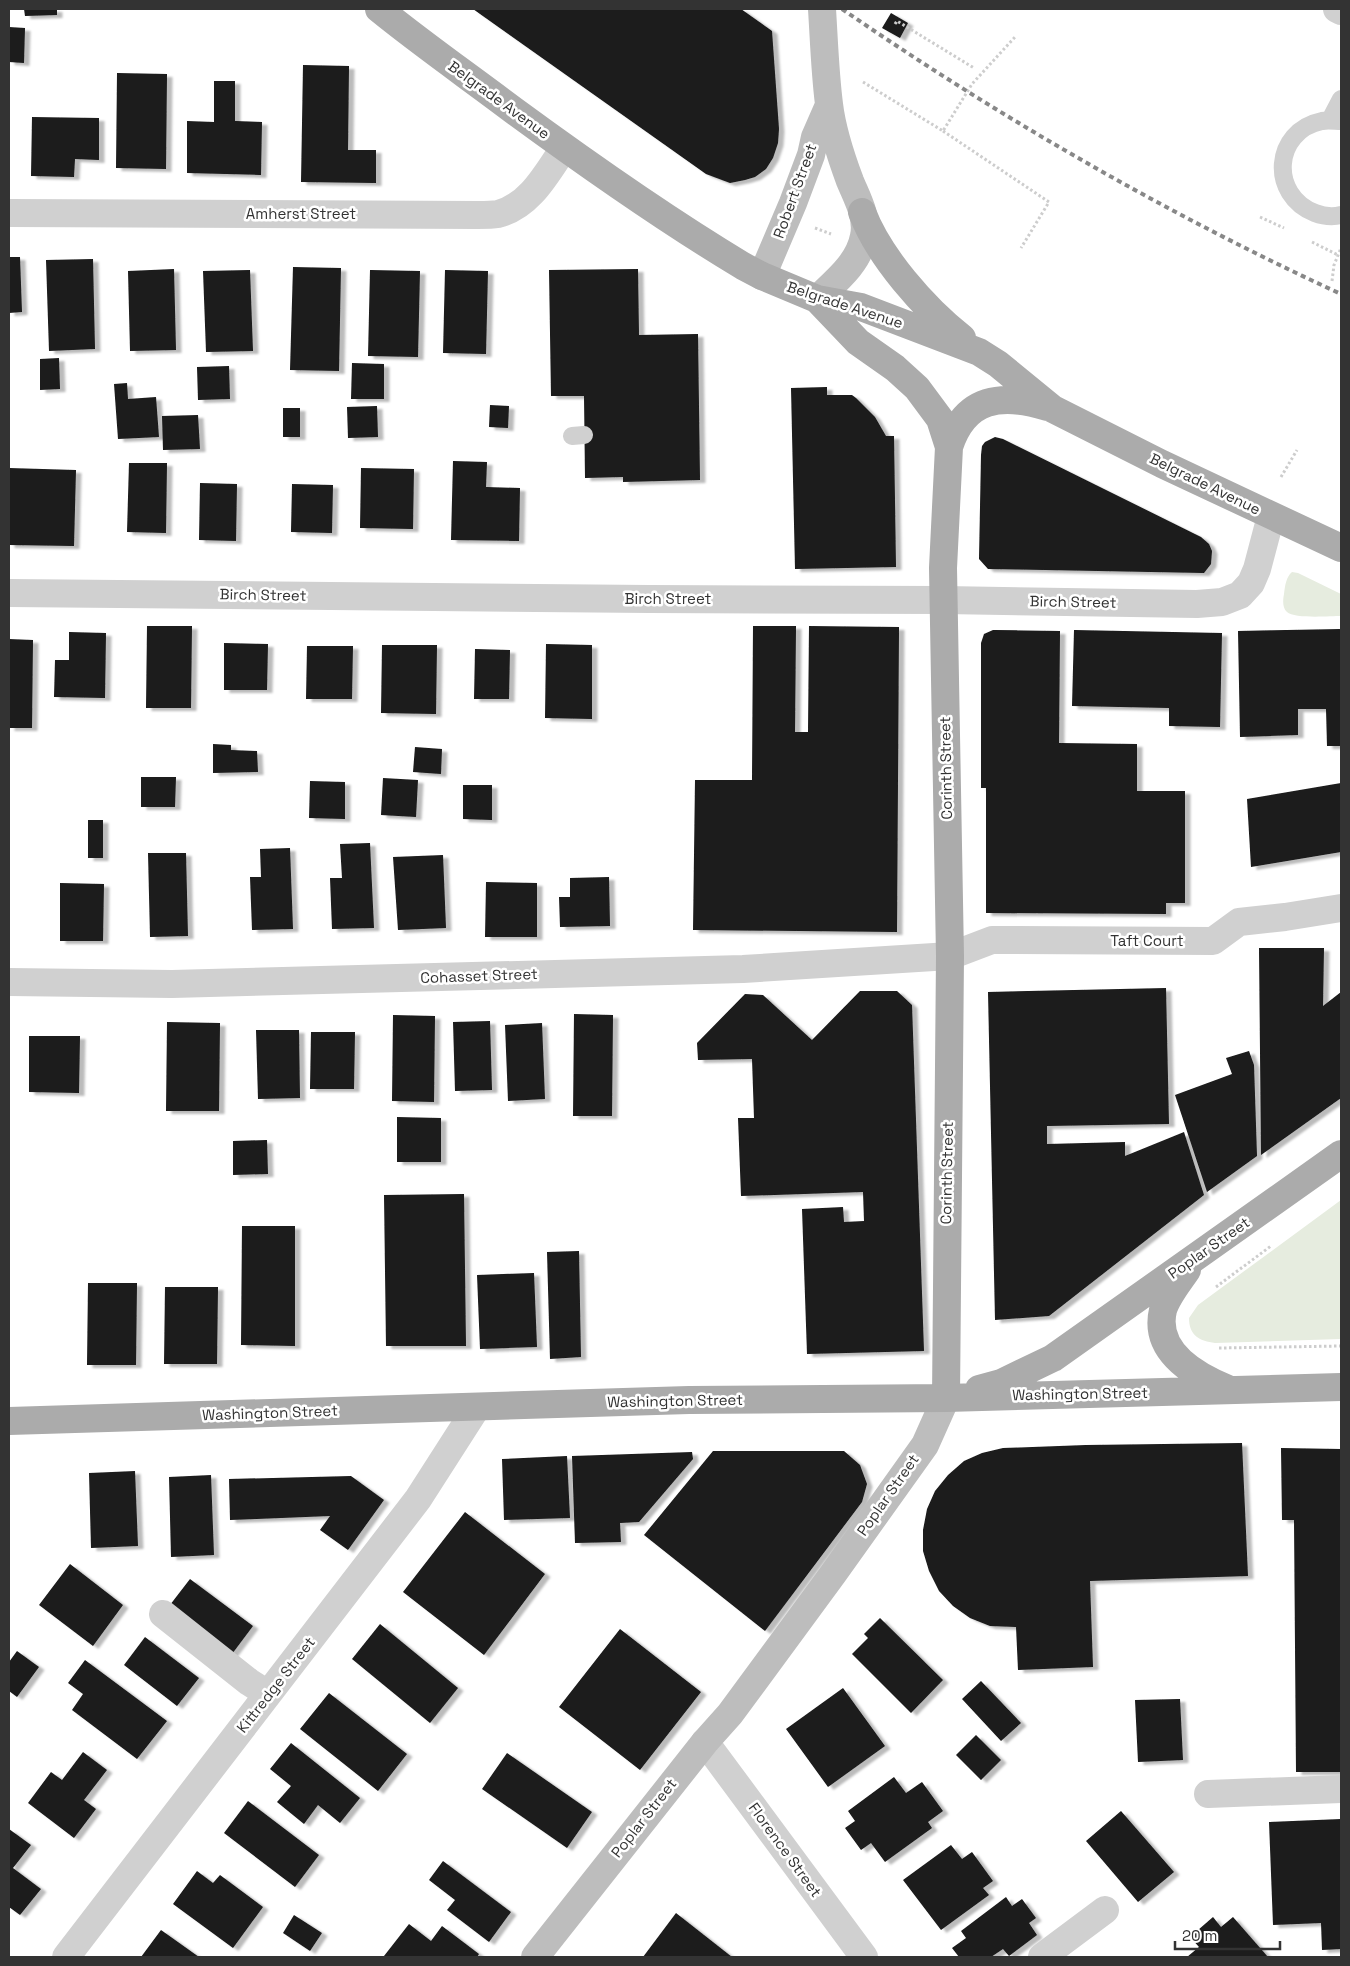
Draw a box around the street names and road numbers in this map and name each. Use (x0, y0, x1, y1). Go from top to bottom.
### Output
street label: Belgrade Avenue (445, 56, 554, 143)
street label: Robert Street (769, 141, 821, 241)
street label: Amherst Street (246, 204, 356, 223)
street label: Belgrade Avenue (785, 277, 906, 332)
street label: Belgrade Avenue (1147, 448, 1264, 519)
street label: Birch Street (219, 584, 307, 605)
street label: Birch Street (625, 589, 712, 608)
street label: Birch Street (1029, 591, 1117, 612)
street label: Corinth Street (935, 716, 956, 820)
street label: Taft Court (1110, 931, 1184, 950)
street label: Cohasset Street (420, 964, 538, 987)
street label: Corinth Street (936, 1121, 957, 1225)
street label: Poplar Street (1164, 1212, 1253, 1283)
street label: Washington Street (1012, 1383, 1148, 1404)
street label: Washington Street (607, 1390, 743, 1411)
street label: Washington Street (202, 1401, 338, 1424)
street label: Poplar Street (852, 1450, 923, 1539)
street label: Kittredge Street (232, 1633, 319, 1737)
street label: Poplar Street (607, 1774, 681, 1861)
street label: Florence Street (745, 1799, 826, 1901)

